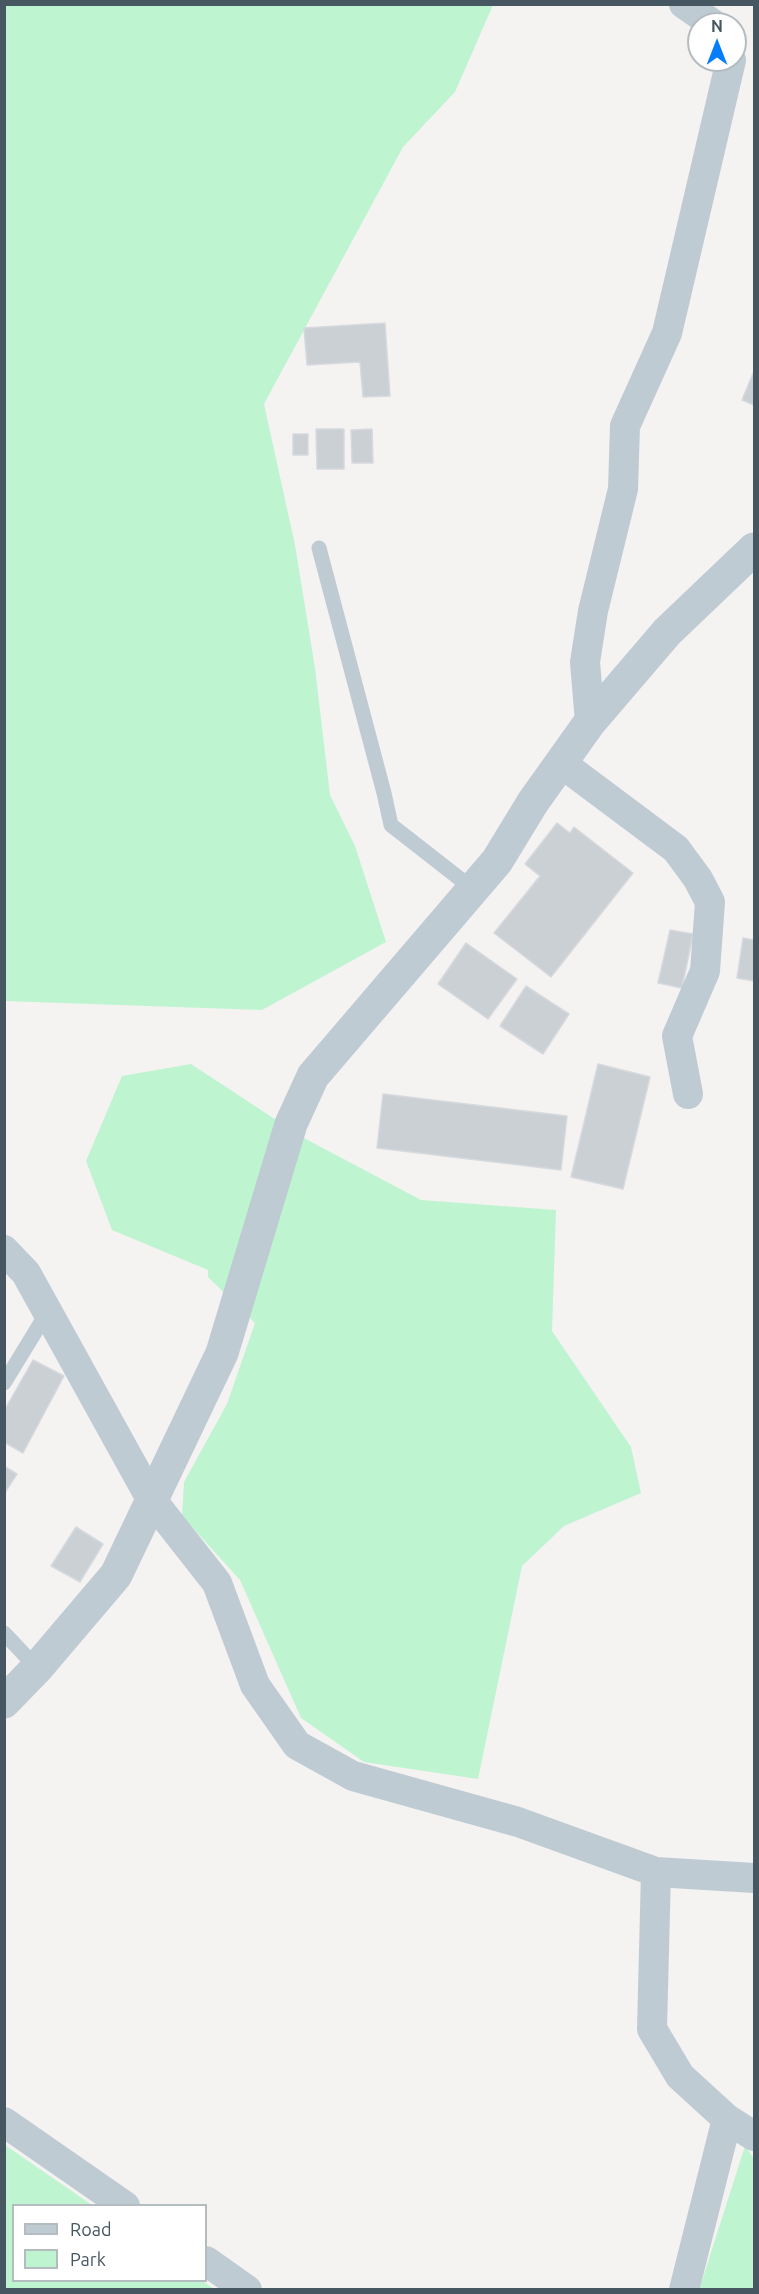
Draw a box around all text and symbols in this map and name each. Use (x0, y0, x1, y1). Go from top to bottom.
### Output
north arrow (687, 12, 747, 72)
text: N (711, 17, 723, 35)
legend (12, 2204, 207, 2282)
text: Road (70, 2219, 112, 2239)
text: Park (70, 2249, 106, 2269)

